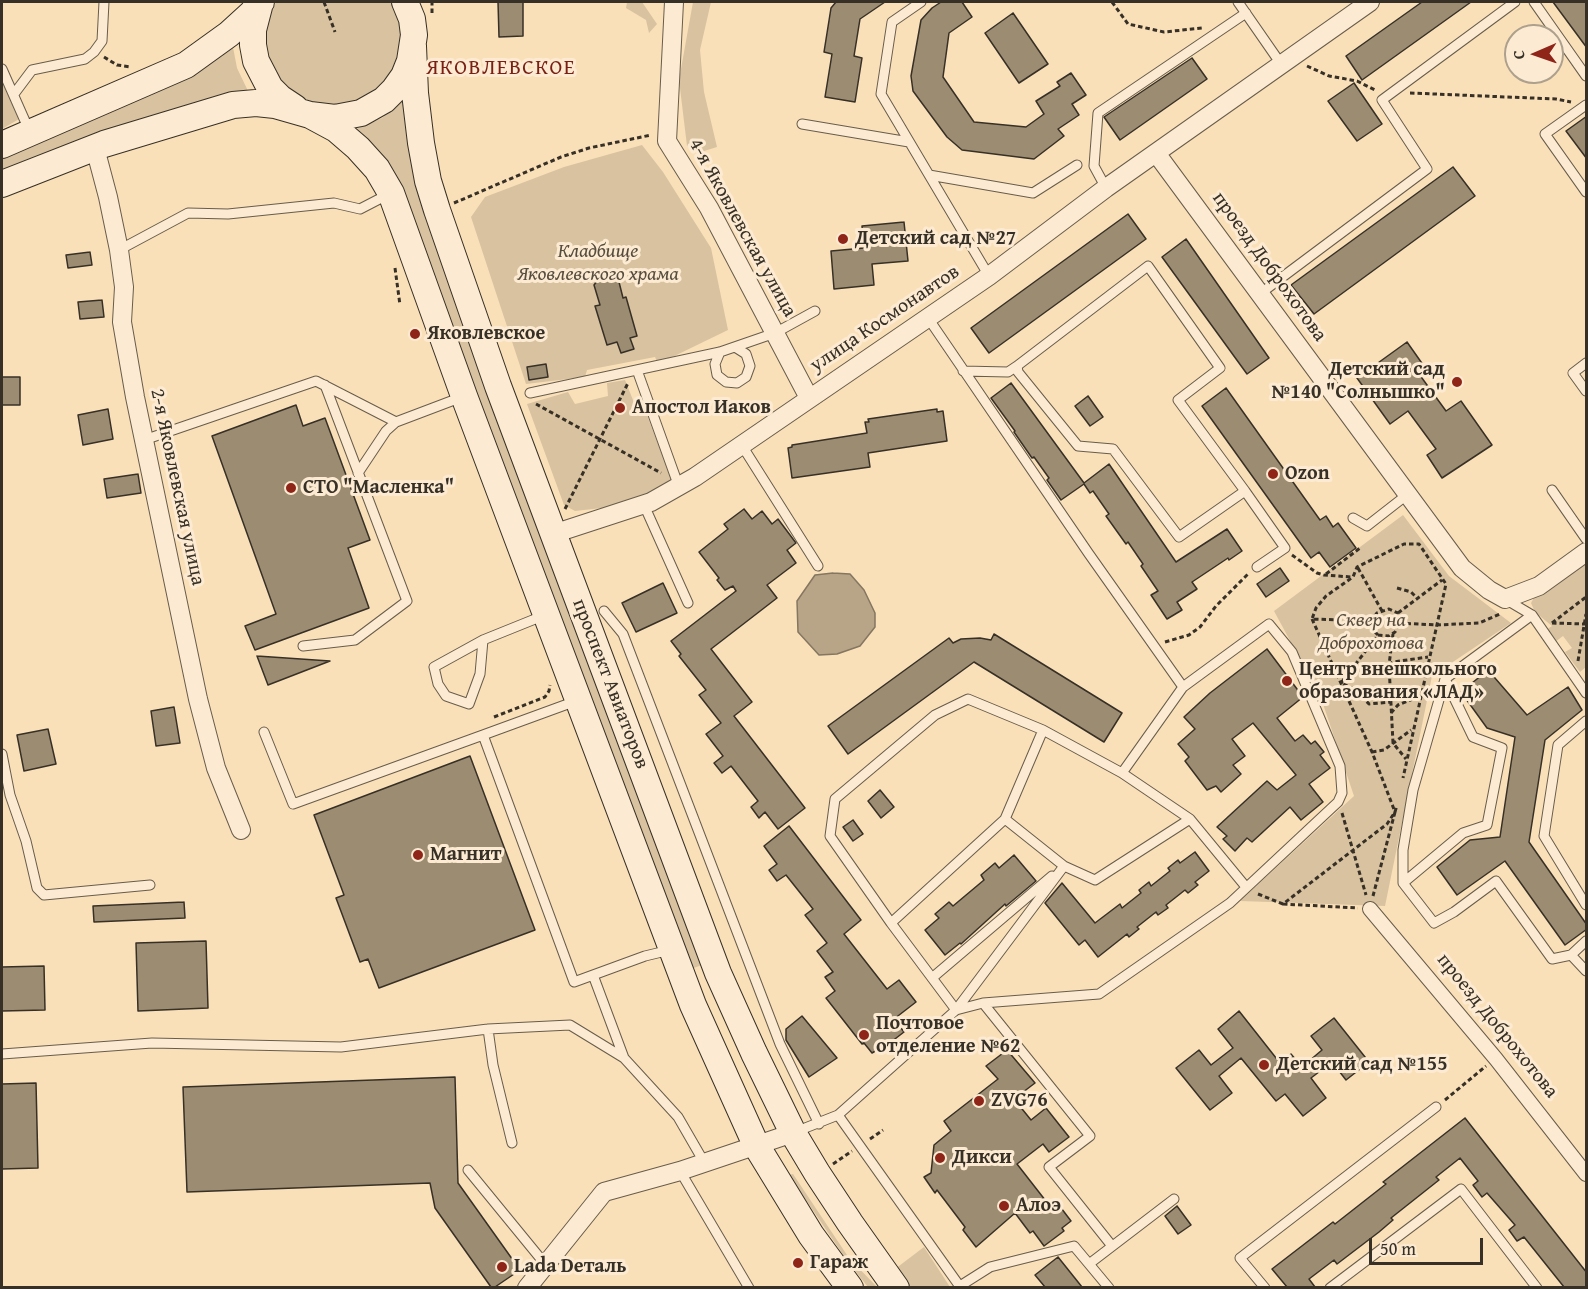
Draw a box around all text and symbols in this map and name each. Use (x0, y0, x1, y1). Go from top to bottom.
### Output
north arrow (1504, 24, 1564, 84)
text: С (1506, 50, 1530, 60)
district label: ЯКОВЛЕВСКОЕ (426, 56, 576, 82)
street label: 4-я Яковлевская улица (683, 134, 801, 322)
street label: проезд Доброхотова (1207, 187, 1331, 347)
place label: Детский сад №27 (855, 227, 1016, 251)
marker: Детский сад №27 (836, 232, 850, 246)
park label: Кладбище Яковлевского храма (517, 240, 679, 287)
street label: улица Космонавтов (806, 260, 964, 378)
place label: Яковлевское (427, 322, 545, 346)
marker: Яковлевское (408, 327, 422, 341)
place label: Детский сад №140 "Солнышко" (1271, 358, 1445, 405)
marker: Детский сад №140 "Солнышко" (1450, 375, 1464, 389)
street label: 2-я Яковлевская улица (144, 386, 210, 588)
place label: Апостол Иаков (632, 396, 771, 420)
marker: Апостол Иаков (613, 401, 627, 415)
place label: Ozon (1285, 462, 1330, 486)
marker: Ozon (1266, 467, 1280, 481)
place label: СТО "Масленка" (303, 476, 454, 500)
marker: СТО "Масленка" (284, 481, 298, 495)
street label: проспект Авиаторов (566, 596, 654, 772)
park label: Сквер на Доброхотова (1318, 609, 1424, 656)
place label: Центр внешкольного образования «ЛАД» (1299, 658, 1497, 705)
marker: Центр внешкольного образования «ЛАД» (1280, 674, 1294, 688)
place label: Магнит (430, 843, 502, 867)
marker: Магнит (411, 848, 425, 862)
street label: проезд Доброхотова (1431, 949, 1563, 1103)
place label: Почтовое отделение №62 (876, 1012, 1020, 1059)
marker: Почтовое отделение №62 (857, 1028, 871, 1042)
place label: Детский сад №155 (1276, 1053, 1448, 1077)
marker: Детский сад №155 (1257, 1058, 1271, 1072)
place label: ZVG76 (991, 1089, 1048, 1113)
marker: ZVG76 (972, 1094, 986, 1108)
place label: Дикси (952, 1146, 1012, 1170)
marker: Дикси (933, 1151, 947, 1165)
place label: Алоэ (1016, 1194, 1061, 1218)
marker: Алоэ (997, 1199, 1011, 1213)
scale bar (1372, 1226, 1486, 1264)
text: 50 m (1380, 1235, 1416, 1262)
place label: Гараж (810, 1251, 868, 1275)
place label: Lada Dеталь (514, 1255, 627, 1279)
marker: Гараж (791, 1256, 805, 1270)
marker: Lada Dеталь (495, 1260, 509, 1274)

